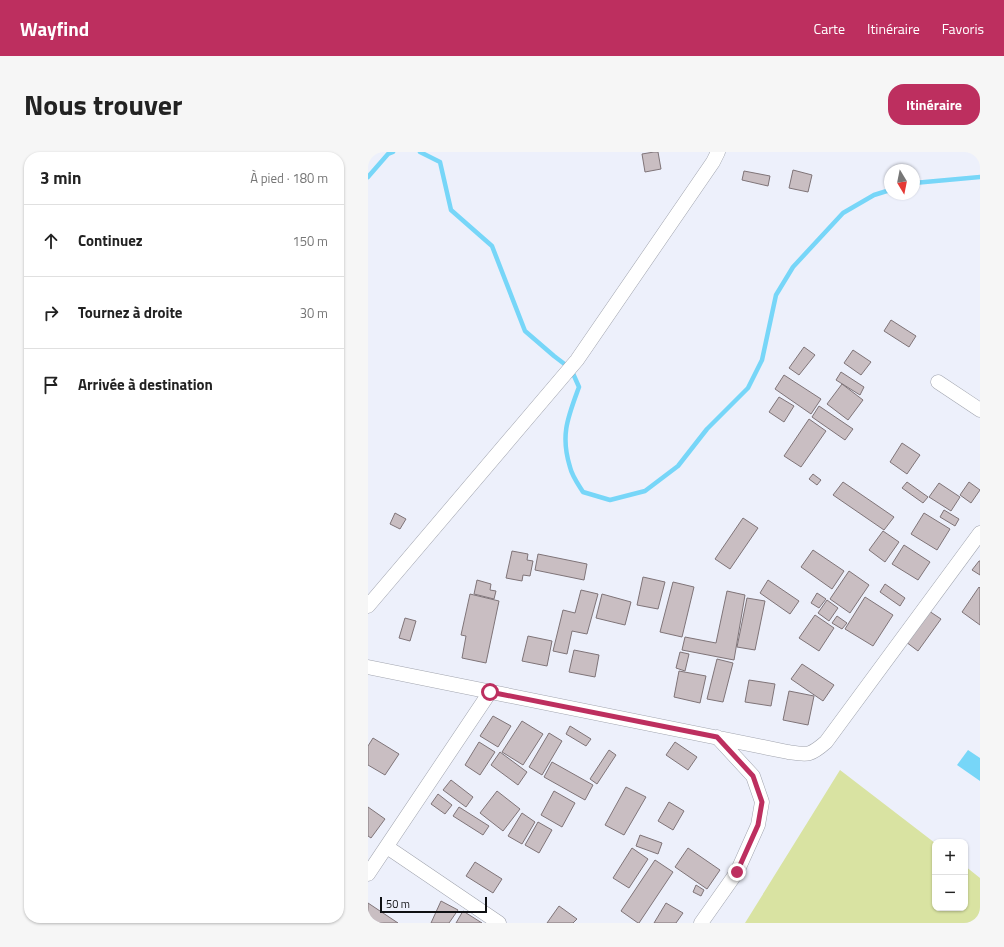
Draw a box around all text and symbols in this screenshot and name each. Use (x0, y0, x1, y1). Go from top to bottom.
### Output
text: Wayfind (20, 14, 89, 43)
text: Carte (814, 18, 845, 39)
text: Itinéraire (867, 18, 920, 39)
text: Favoris (942, 18, 984, 39)
text: Nous trouver (24, 83, 182, 126)
button: Itinéraire (888, 84, 980, 125)
north arrow (884, 164, 920, 200)
text: 3 min (40, 165, 81, 191)
text: À pied · 180 m (250, 168, 328, 188)
text: Continuez (78, 229, 143, 252)
icon: ahead (40, 230, 62, 252)
text: 150 m (292, 231, 328, 251)
text: Tournez à droite (78, 301, 183, 324)
icon: right (40, 302, 62, 324)
text: 30 m (300, 303, 328, 323)
text: Arrivée à destination (78, 373, 213, 396)
icon: arrive (40, 374, 62, 396)
route start (481, 683, 499, 701)
map controls (932, 839, 968, 911)
button: + (932, 839, 968, 875)
route end (728, 863, 746, 881)
button: − (932, 875, 968, 911)
scale bar (380, 895, 487, 914)
text: 50 m (386, 896, 410, 912)

